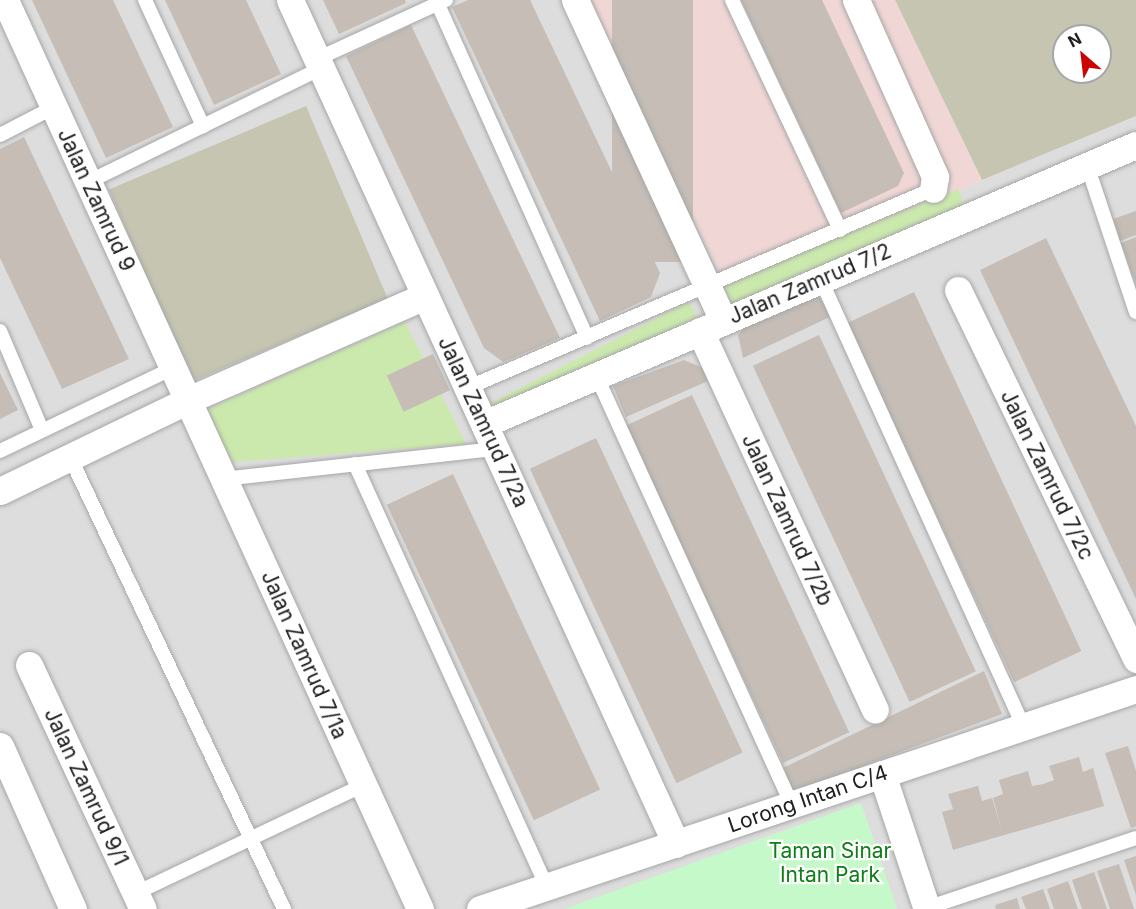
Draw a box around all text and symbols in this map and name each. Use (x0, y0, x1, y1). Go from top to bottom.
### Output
north arrow (1052, 24, 1112, 84)
text: N (1064, 28, 1085, 52)
street label: Jalan Zamrud 9 (52, 125, 140, 275)
street label: Jalan Zamrud 7/2 (725, 238, 895, 330)
street label: Jalan Zamrud 7/2a (432, 333, 534, 511)
street label: Jalan Zamrud 7/2c (995, 386, 1099, 564)
street label: Jalan Zamrud 7/2b (736, 430, 838, 610)
street label: Jalan Zamrud 7/1a (256, 567, 352, 743)
street label: Jalan Zamrud 9/1 (39, 704, 133, 870)
street label: Lorong Intan C/4 (725, 760, 891, 838)
park label: Taman Sinar Intan Park (769, 838, 891, 888)

